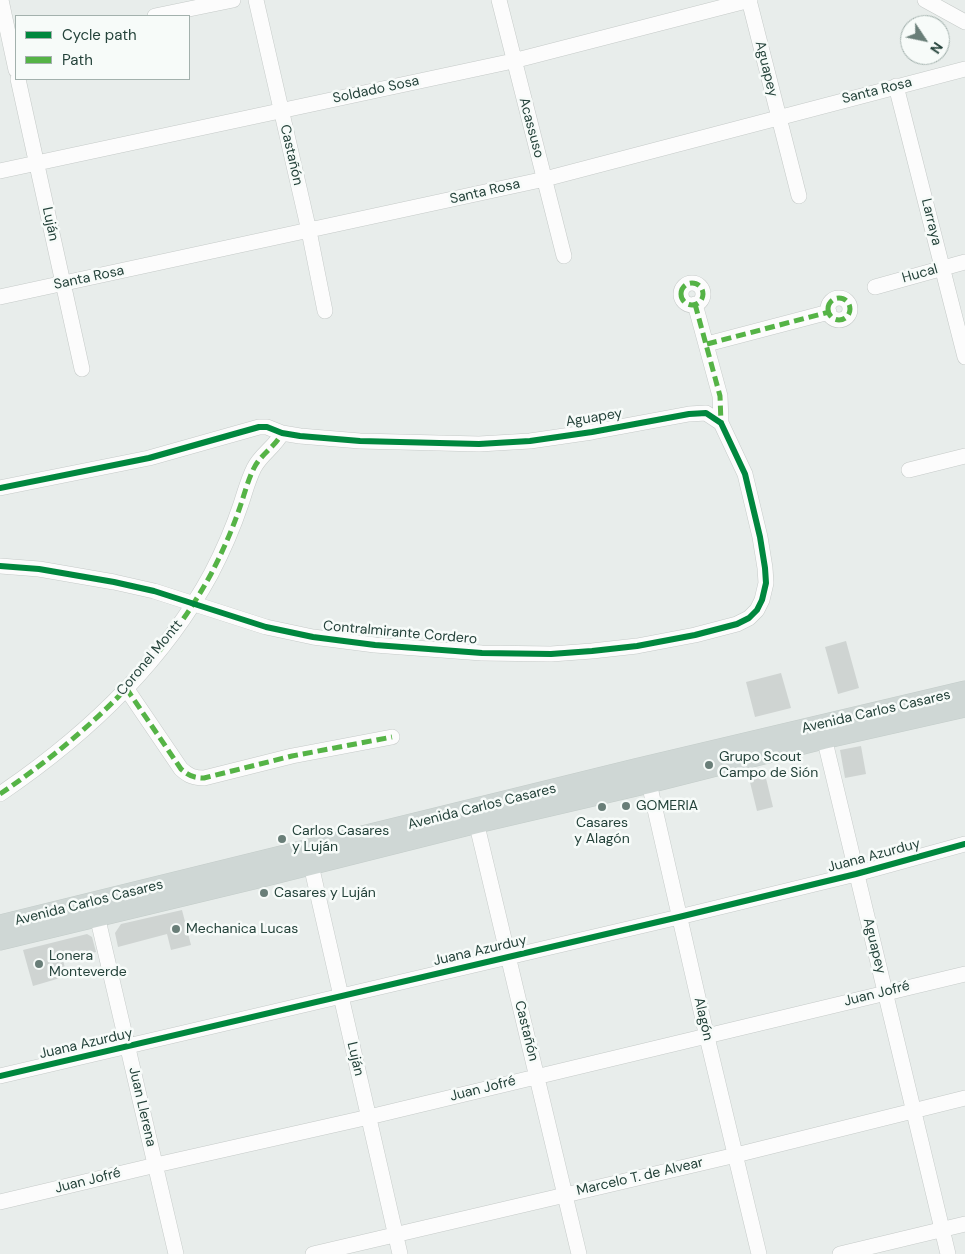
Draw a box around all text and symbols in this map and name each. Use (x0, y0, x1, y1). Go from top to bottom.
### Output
legend (15, 15, 190, 80)
north arrow (900, 15, 950, 65)
text: Cycle path (62, 25, 137, 45)
street label: Aguapey (751, 39, 781, 99)
text: N (926, 39, 947, 57)
text: Path (62, 50, 93, 70)
street label: Soldado Sosa (331, 73, 421, 107)
street label: Santa Rosa (840, 74, 914, 108)
street label: Acassuso (515, 96, 547, 160)
street label: Castañón (276, 123, 306, 187)
street label: Santa Rosa (448, 176, 522, 208)
street label: Larraya (917, 197, 945, 247)
street label: Luján (38, 205, 62, 243)
street label: Hucal (900, 261, 940, 287)
street label: Santa Rosa (52, 262, 126, 294)
street label: Aguapey (565, 405, 623, 431)
street label: Coronel Montt (114, 617, 186, 699)
street label: Contralmirante Cordero (322, 618, 478, 648)
street label: Avenida Carlos Casares (800, 687, 952, 737)
place label: Grupo Scout Campo de Sión (719, 749, 818, 782)
marker: Grupo Scout Campo de Sión (703, 759, 715, 771)
street label: Avenida Carlos Casares (406, 780, 558, 834)
place label: GOMERIA (636, 798, 698, 814)
marker: GOMERIA (620, 800, 632, 812)
marker: Casares y Alagón (596, 801, 608, 813)
place label: Casares y Alagón (574, 815, 630, 848)
place label: Carlos Casares y Luján (292, 823, 389, 856)
marker: Carlos Casares y Luján (276, 833, 288, 845)
street label: Juana Azurduy (826, 836, 922, 876)
street label: Avenida Carlos Casares (13, 876, 165, 930)
place label: Casares y Luján (274, 885, 376, 901)
marker: Casares y Luján (258, 887, 270, 899)
street label: Aguapey (859, 916, 889, 976)
place label: Mechanica Lucas (186, 921, 298, 937)
marker: Mechanica Lucas (170, 923, 182, 935)
street label: Juana Azurduy (432, 932, 528, 970)
place label: Lonera Monteverde (49, 948, 127, 980)
marker: Lonera Monteverde (33, 958, 45, 970)
street label: Juan Jofré (842, 978, 912, 1010)
street label: Alagón (690, 996, 716, 1042)
street label: Castañón (510, 999, 542, 1063)
street label: Juana Azurduy (38, 1025, 134, 1063)
street label: Luján (343, 1040, 367, 1078)
street label: Juan Llerena (125, 1065, 159, 1149)
street label: Juan Jofré (448, 1073, 518, 1105)
street label: Marcelo T. de Alvear (575, 1154, 705, 1200)
street label: Juan Jofré (53, 1165, 123, 1197)

